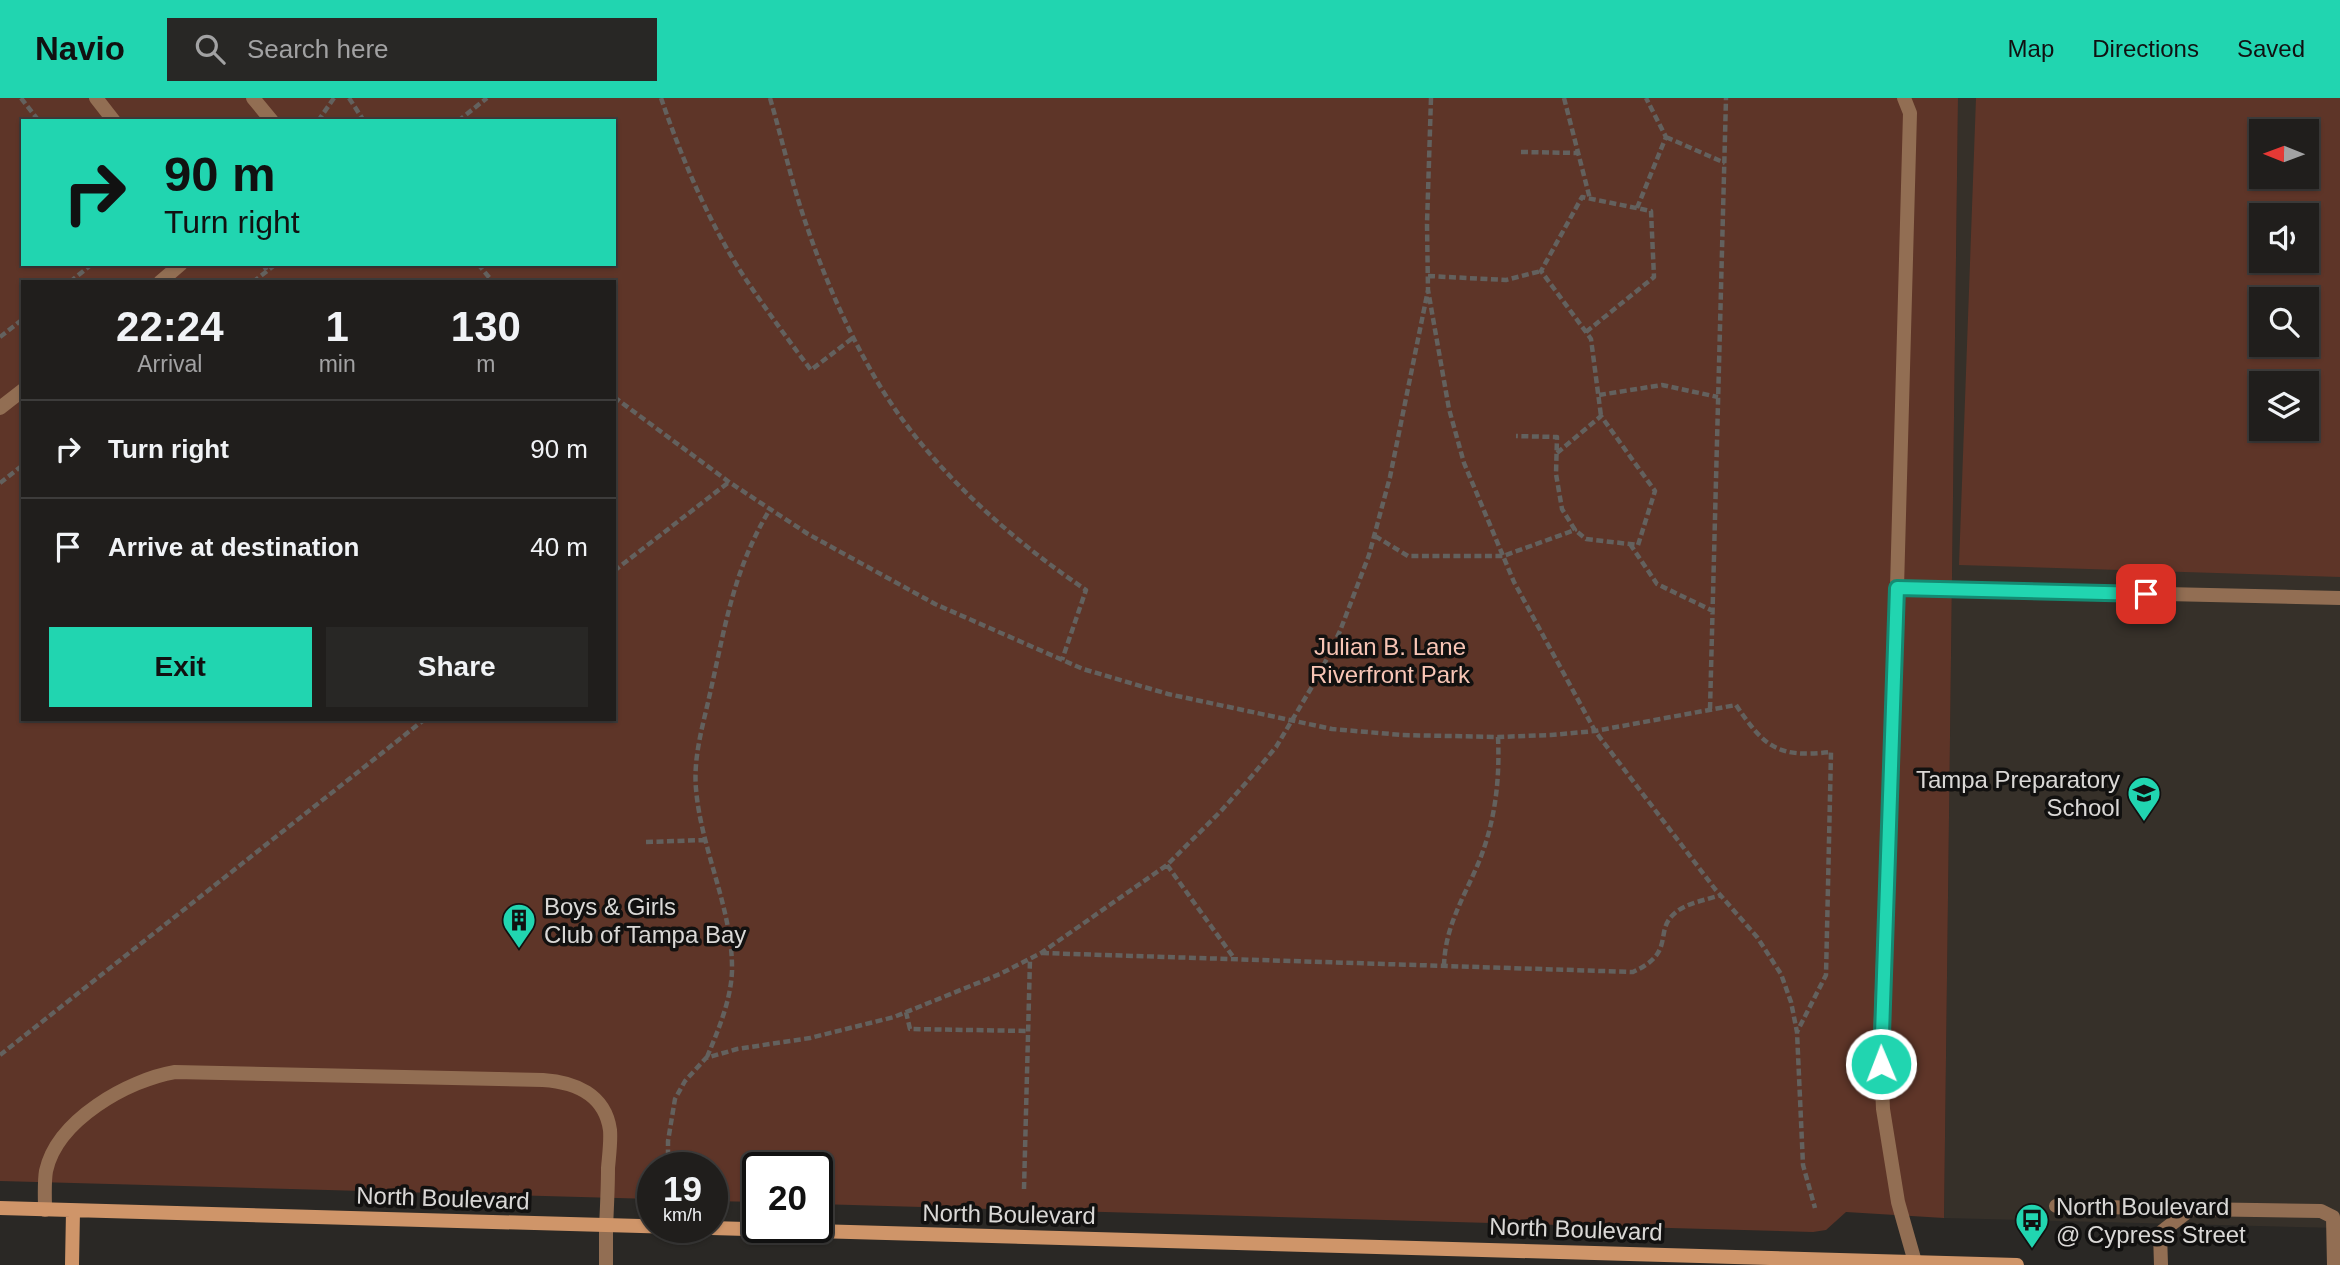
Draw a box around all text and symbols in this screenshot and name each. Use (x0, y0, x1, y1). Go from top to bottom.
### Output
search box (167, 18, 657, 81)
text: Navio (35, 30, 125, 67)
icon: search (191, 30, 229, 68)
text: Search here (247, 34, 389, 64)
text: Map (2008, 35, 2054, 62)
text: Directions (2092, 35, 2199, 62)
text: Saved (2237, 35, 2305, 62)
north arrow (2249, 119, 2319, 189)
map controls (2249, 119, 2319, 441)
icon: right (49, 147, 140, 238)
text: 90 m (164, 147, 276, 201)
button: sound (2249, 203, 2319, 273)
text: Turn right (164, 204, 300, 240)
button: search (2249, 287, 2319, 357)
text: 22:24 (116, 303, 224, 350)
text: 1 (325, 303, 349, 350)
text: 130 (451, 303, 521, 350)
text: Arrival (137, 351, 202, 377)
text: min (319, 351, 356, 377)
text: m (476, 351, 495, 377)
button: layers (2249, 371, 2319, 441)
icon: right (49, 430, 87, 468)
text: Turn right (108, 434, 229, 464)
text: 90 m (530, 434, 588, 464)
icon: arrive (49, 528, 87, 566)
text: Arrive at destination (108, 532, 359, 562)
text: 40 m (530, 532, 588, 562)
pin (2116, 564, 2176, 624)
icon: arrive (2127, 575, 2165, 613)
button: Exit (49, 627, 312, 707)
button: Share (326, 627, 588, 707)
park label: Julian B. Lane Riverfront Park (1310, 633, 1471, 688)
place label: Tampa Preparatory School (1916, 766, 2120, 821)
school or university icon: Tampa Preparatory School (2125, 774, 2163, 823)
place label: Boys & Girls Club of Tampa Bay (544, 893, 746, 948)
building icon: Boys & Girls Club of Tampa Bay (500, 901, 538, 950)
position arrow (1844, 1027, 1918, 1101)
speed limit sign: 20 (742, 1152, 833, 1243)
text: 19 (663, 1169, 702, 1208)
street label: North Boulevard (356, 1181, 530, 1215)
place label: North Boulevard @ Cypress Street (2056, 1193, 2246, 1248)
street label: North Boulevard (922, 1199, 1096, 1229)
bus stop icon: North Boulevard @ Cypress Street (2013, 1201, 2051, 1250)
text: km/h (663, 1205, 702, 1225)
street label: North Boulevard (1489, 1212, 1663, 1246)

